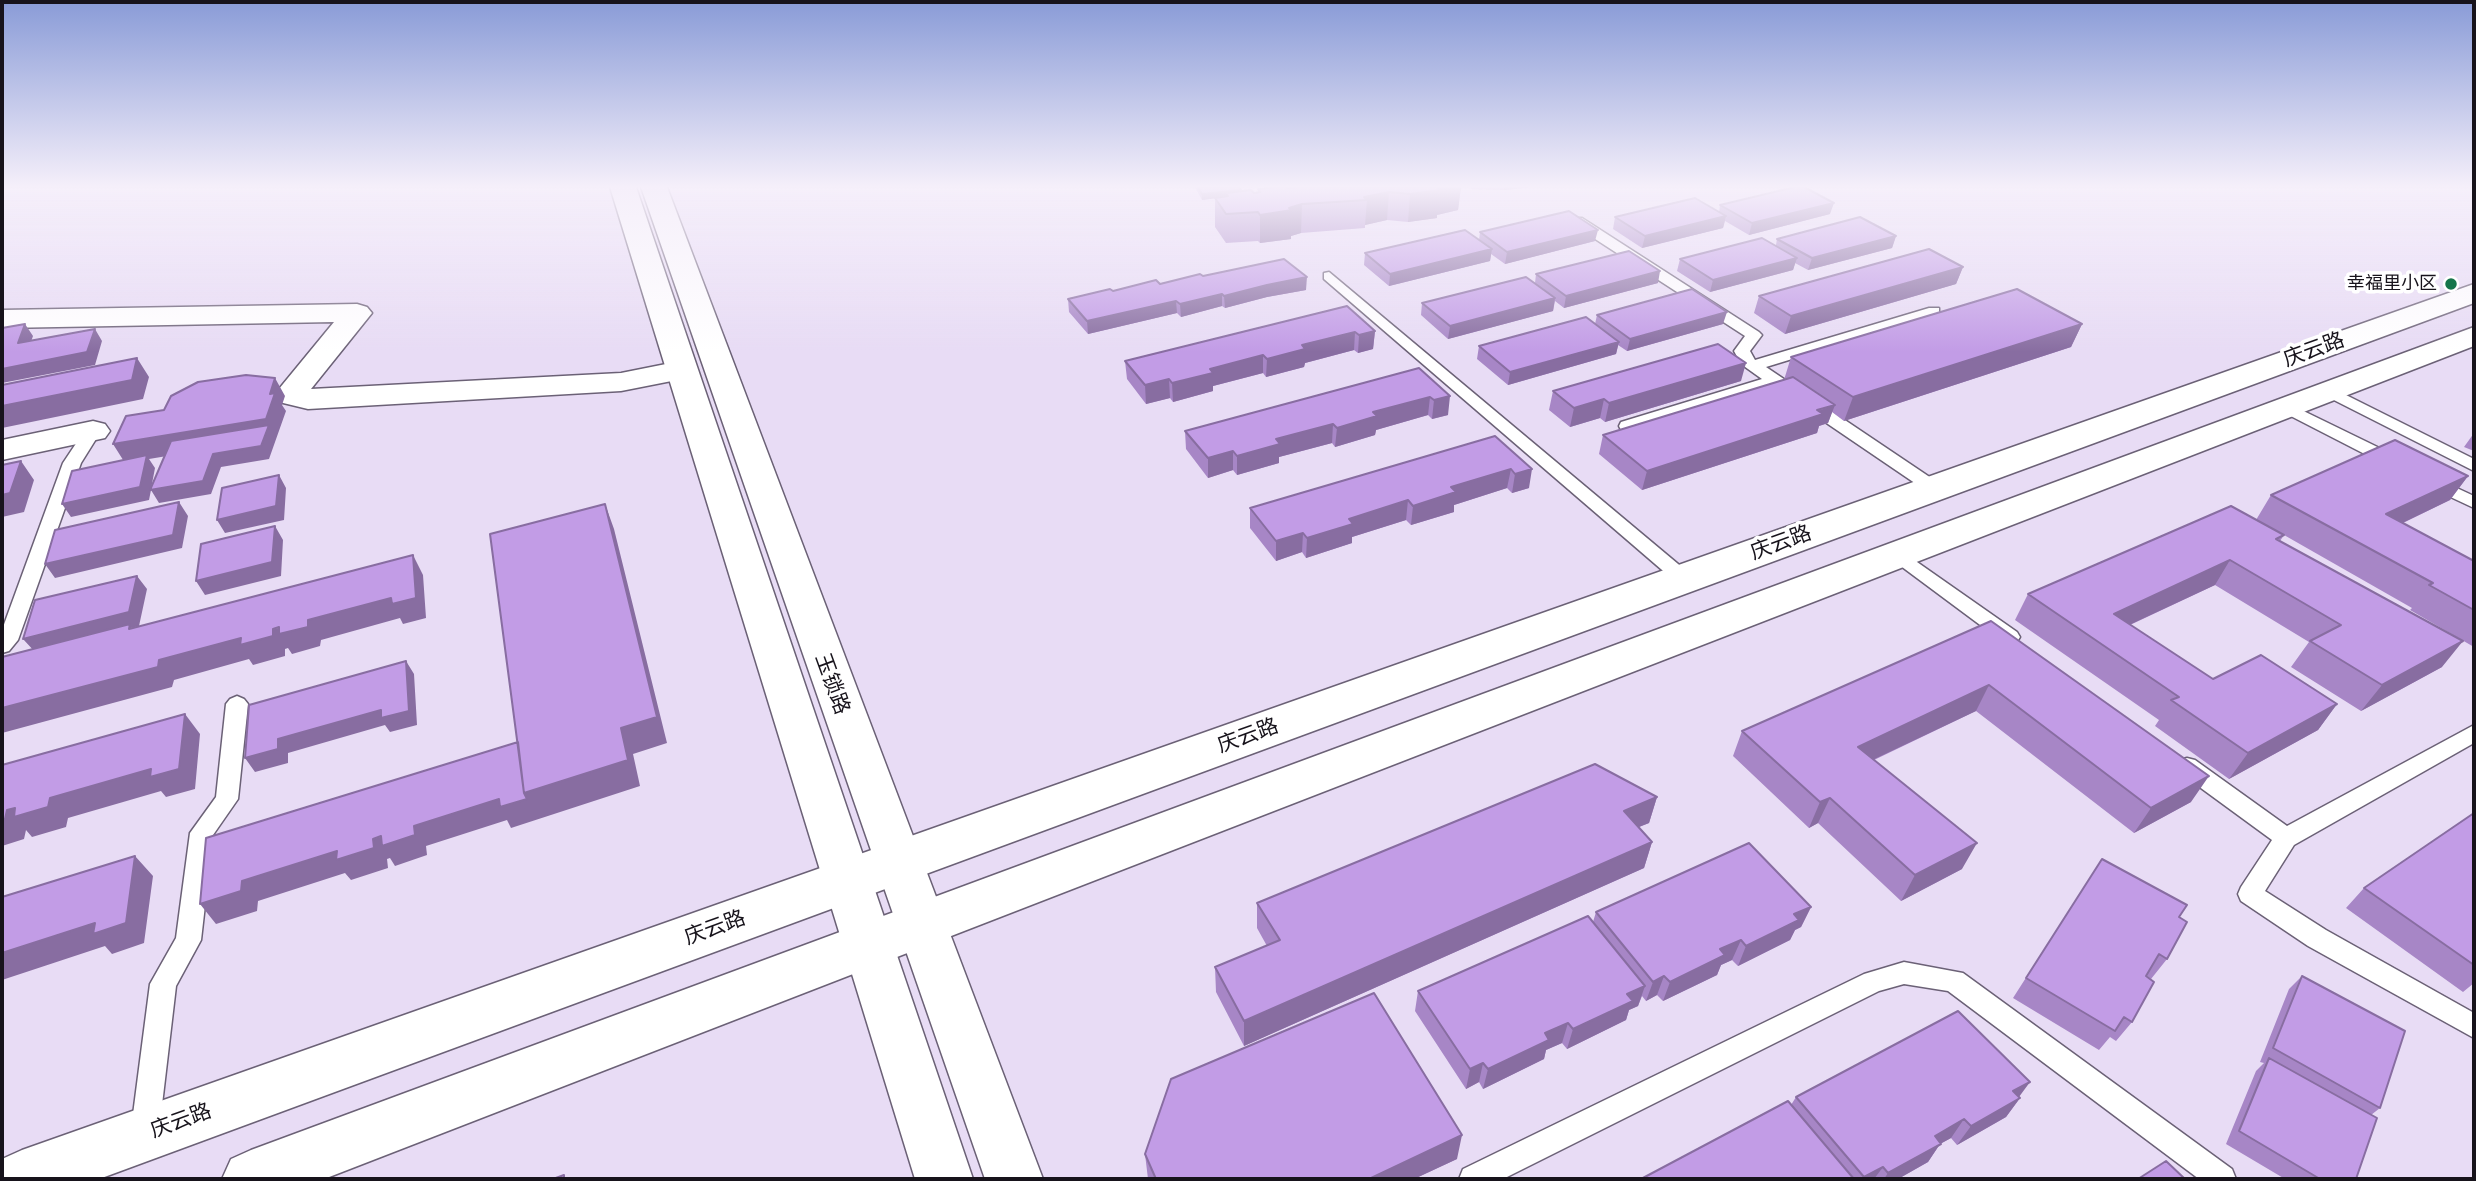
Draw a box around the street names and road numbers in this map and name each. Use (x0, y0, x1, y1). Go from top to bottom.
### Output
street label: 庆云路 (2280, 327, 2348, 373)
street label: 庆云路 (1747, 520, 1815, 566)
street label: 玉锁路 (809, 650, 855, 718)
street label: 庆云路 (1214, 713, 1282, 759)
street label: 庆云路 (681, 905, 749, 951)
street label: 庆云路 (147, 1098, 215, 1144)

